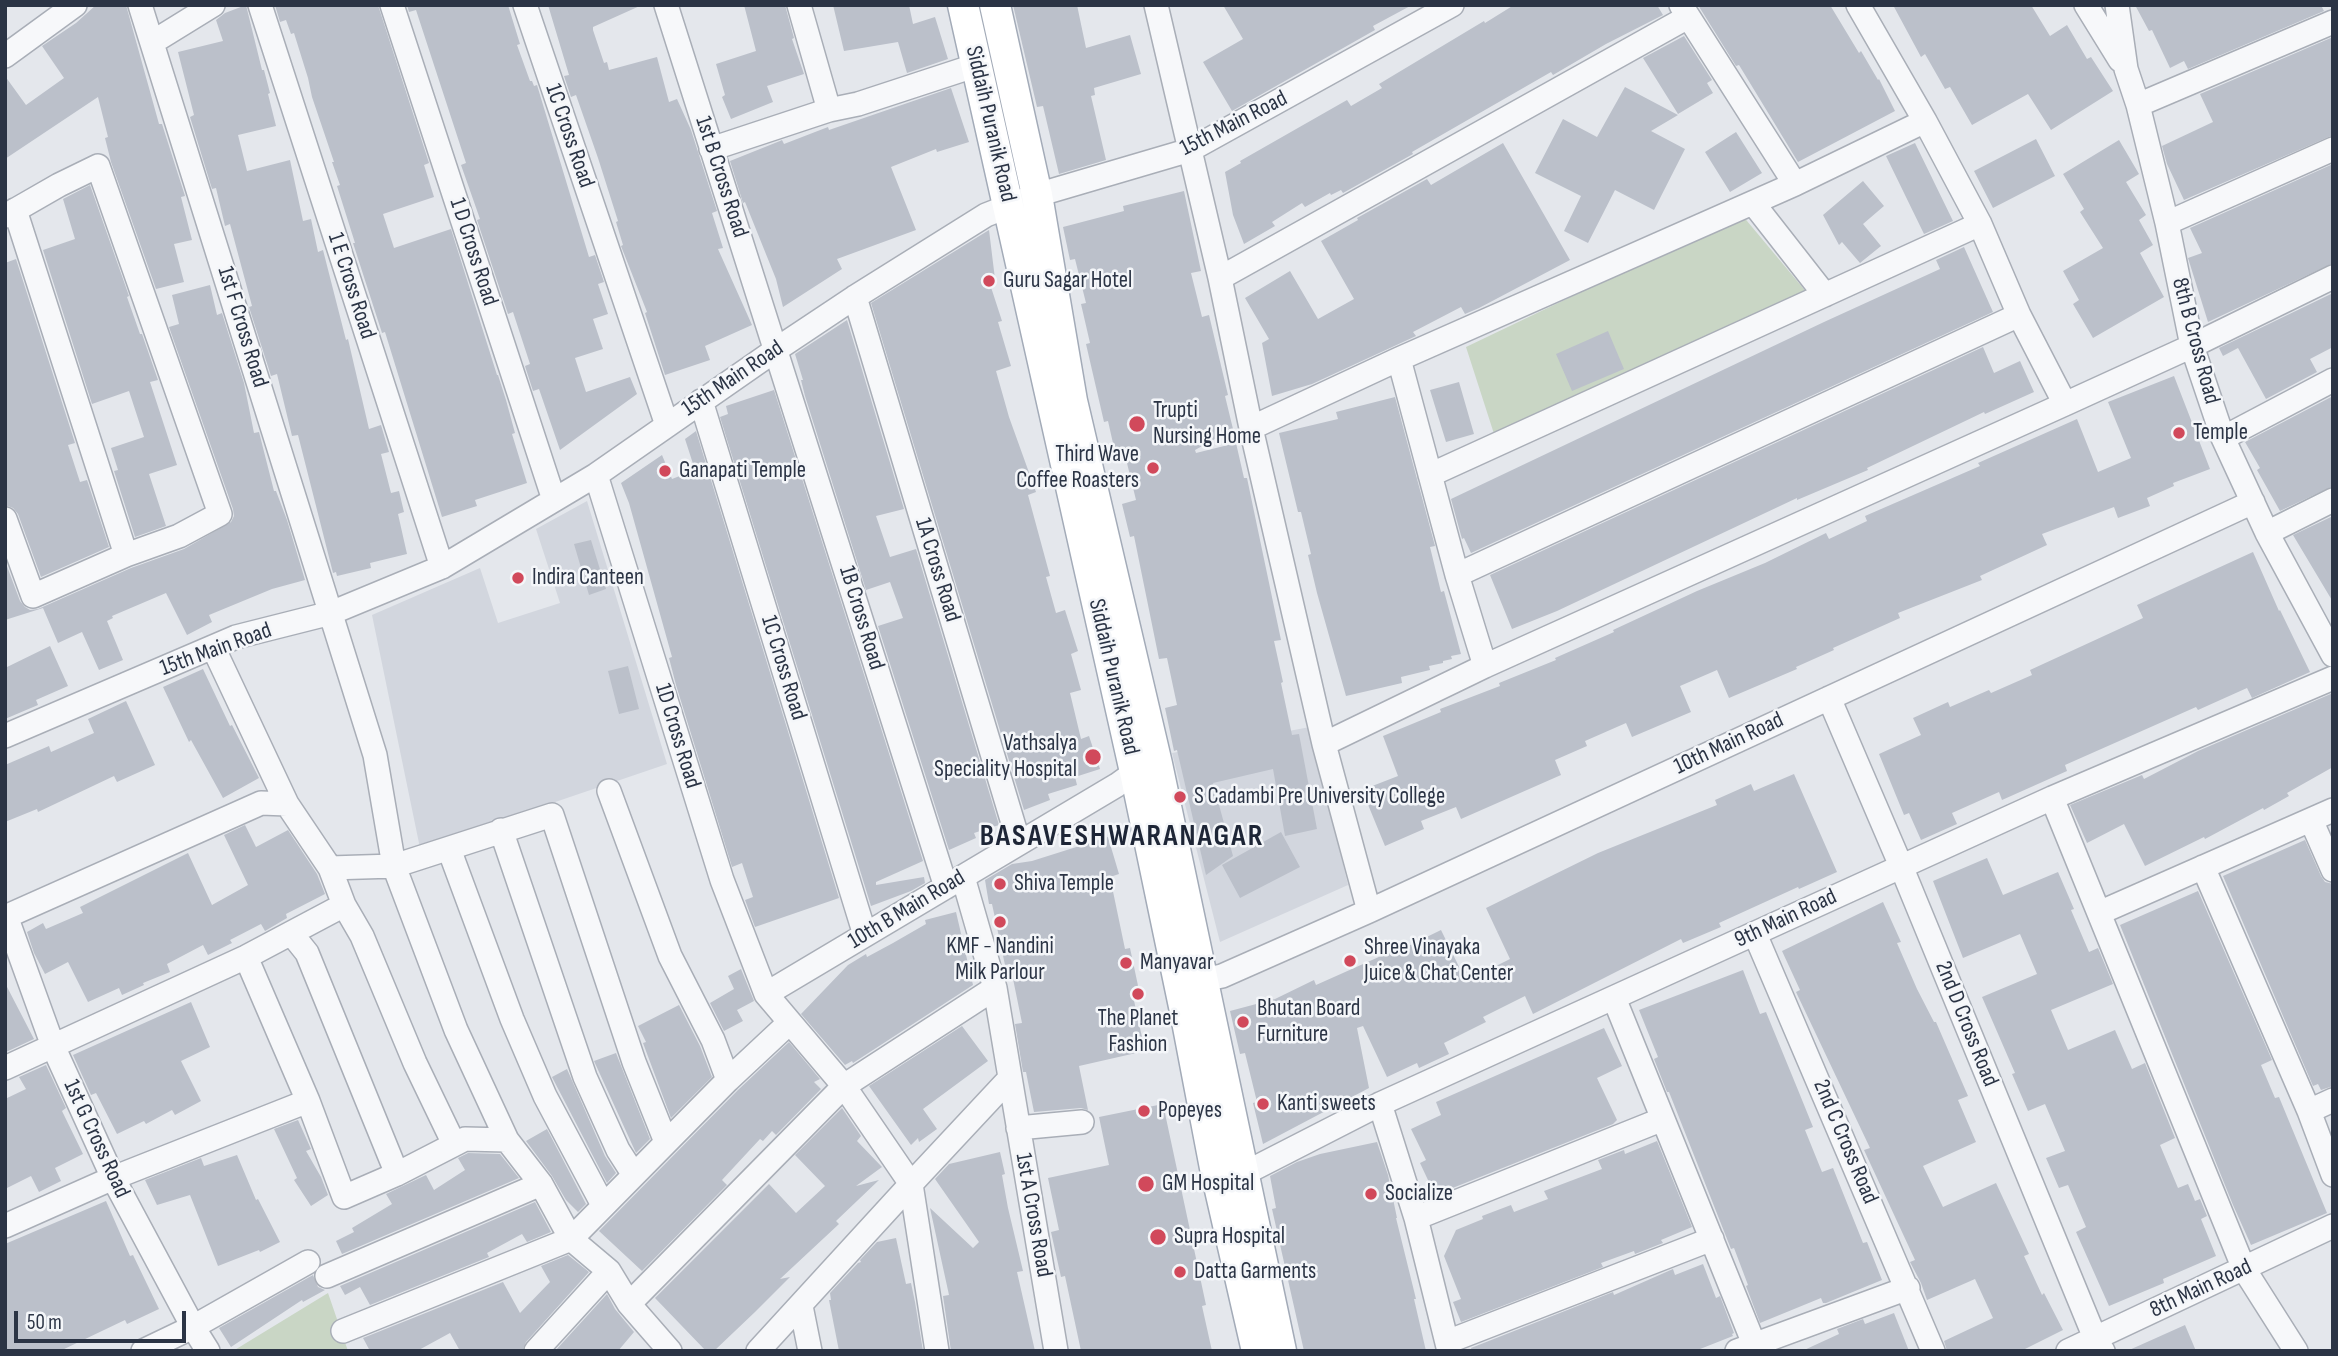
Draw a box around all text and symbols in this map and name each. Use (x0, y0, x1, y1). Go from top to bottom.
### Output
street label: Siddaih Puranik Road (959, 43, 1021, 205)
street label: 1C Cross Road (538, 80, 600, 192)
street label: 15th Main Road (1176, 85, 1292, 163)
street label: 1st B Cross Road (688, 113, 754, 241)
street label: 1 D Cross Road (443, 195, 503, 309)
street label: 1 E Cross Road (321, 229, 381, 343)
street label: 1st F Cross Road (211, 263, 273, 391)
place label: Guru Sagar Hotel (1003, 267, 1132, 295)
marker: Guru Sagar Hotel (981, 273, 997, 289)
street label: 8th B Cross Road (2165, 275, 2225, 407)
street label: 15th Main Road (677, 335, 789, 423)
place label: Trupti Nursing Home (1153, 397, 1261, 451)
marker: Trupti Nursing Home (1127, 414, 1147, 434)
place label: Temple (2193, 419, 2248, 447)
marker: Temple (2171, 425, 2187, 441)
place label: Third Wave Coffee Roasters (1016, 441, 1139, 495)
place label: Ganapati Temple (679, 457, 806, 485)
marker: Third Wave Coffee Roasters (1145, 460, 1161, 476)
marker: Ganapati Temple (657, 463, 673, 479)
street label: 1A Cross Road (908, 515, 966, 625)
street label: 1B Cross Road (832, 563, 890, 673)
place label: Indira Canteen (532, 564, 644, 592)
marker: Indira Canteen (510, 570, 526, 586)
street label: Siddaih Puranik Road (1082, 596, 1144, 758)
street label: 1C Cross Road (754, 612, 812, 724)
street label: 15th Main Road (157, 617, 275, 683)
street label: 1D Cross Road (648, 680, 706, 792)
street label: 10th Main Road (1670, 707, 1788, 781)
place label: Vathsalya Speciality Hospital (934, 730, 1077, 784)
marker: Vathsalya Speciality Hospital (1083, 747, 1103, 767)
place label: S Cadambi Pre University College (1194, 783, 1445, 811)
marker: S Cadambi Pre University College (1172, 789, 1188, 805)
district label: BASAVESHWARANAGAR (982, 819, 1262, 855)
street label: 10th B Main Road (844, 864, 970, 956)
place label: Shiva Temple (1014, 870, 1114, 898)
marker: Shiva Temple (992, 876, 1008, 892)
street label: 9th Main Road (1731, 883, 1841, 955)
marker: KMF - Nandini Milk Parlour (992, 914, 1008, 930)
place label: KMF - Nandini Milk Parlour (946, 933, 1054, 987)
place label: Shree Vinayaka Juice & Chat Center (1364, 934, 1513, 988)
place label: Manyavar (1140, 949, 1214, 977)
marker: Shree Vinayaka Juice & Chat Center (1342, 953, 1358, 969)
marker: Manyavar (1118, 955, 1134, 971)
street label: 2nd D Cross Road (1928, 957, 2004, 1091)
marker: The Planet Fashion (1130, 986, 1146, 1002)
place label: Bhutan Board Furniture (1257, 995, 1360, 1049)
place label: The Planet Fashion (1098, 1005, 1178, 1059)
marker: Bhutan Board Furniture (1235, 1014, 1251, 1030)
street label: 1st G Cross Road (57, 1076, 135, 1202)
street label: 2nd C Cross Road (1806, 1076, 1884, 1208)
place label: Kanti sweets (1277, 1090, 1376, 1118)
marker: Kanti sweets (1255, 1096, 1271, 1112)
place label: Popeyes (1158, 1097, 1222, 1125)
marker: Popeyes (1136, 1103, 1152, 1119)
street label: 1st A Cross Road (1009, 1151, 1057, 1279)
place label: GM Hospital (1162, 1170, 1254, 1198)
marker: GM Hospital (1136, 1174, 1156, 1194)
place label: Socialize (1385, 1180, 1453, 1208)
marker: Socialize (1363, 1186, 1379, 1202)
place label: Supra Hospital (1174, 1223, 1285, 1251)
marker: Supra Hospital (1148, 1227, 1168, 1247)
street label: 8th Main Road (2146, 1253, 2256, 1325)
place label: Datta Garments (1194, 1258, 1316, 1286)
marker: Datta Garments (1172, 1264, 1188, 1280)
scale bar (18, 1296, 189, 1340)
text: 50 m (27, 1310, 62, 1335)

